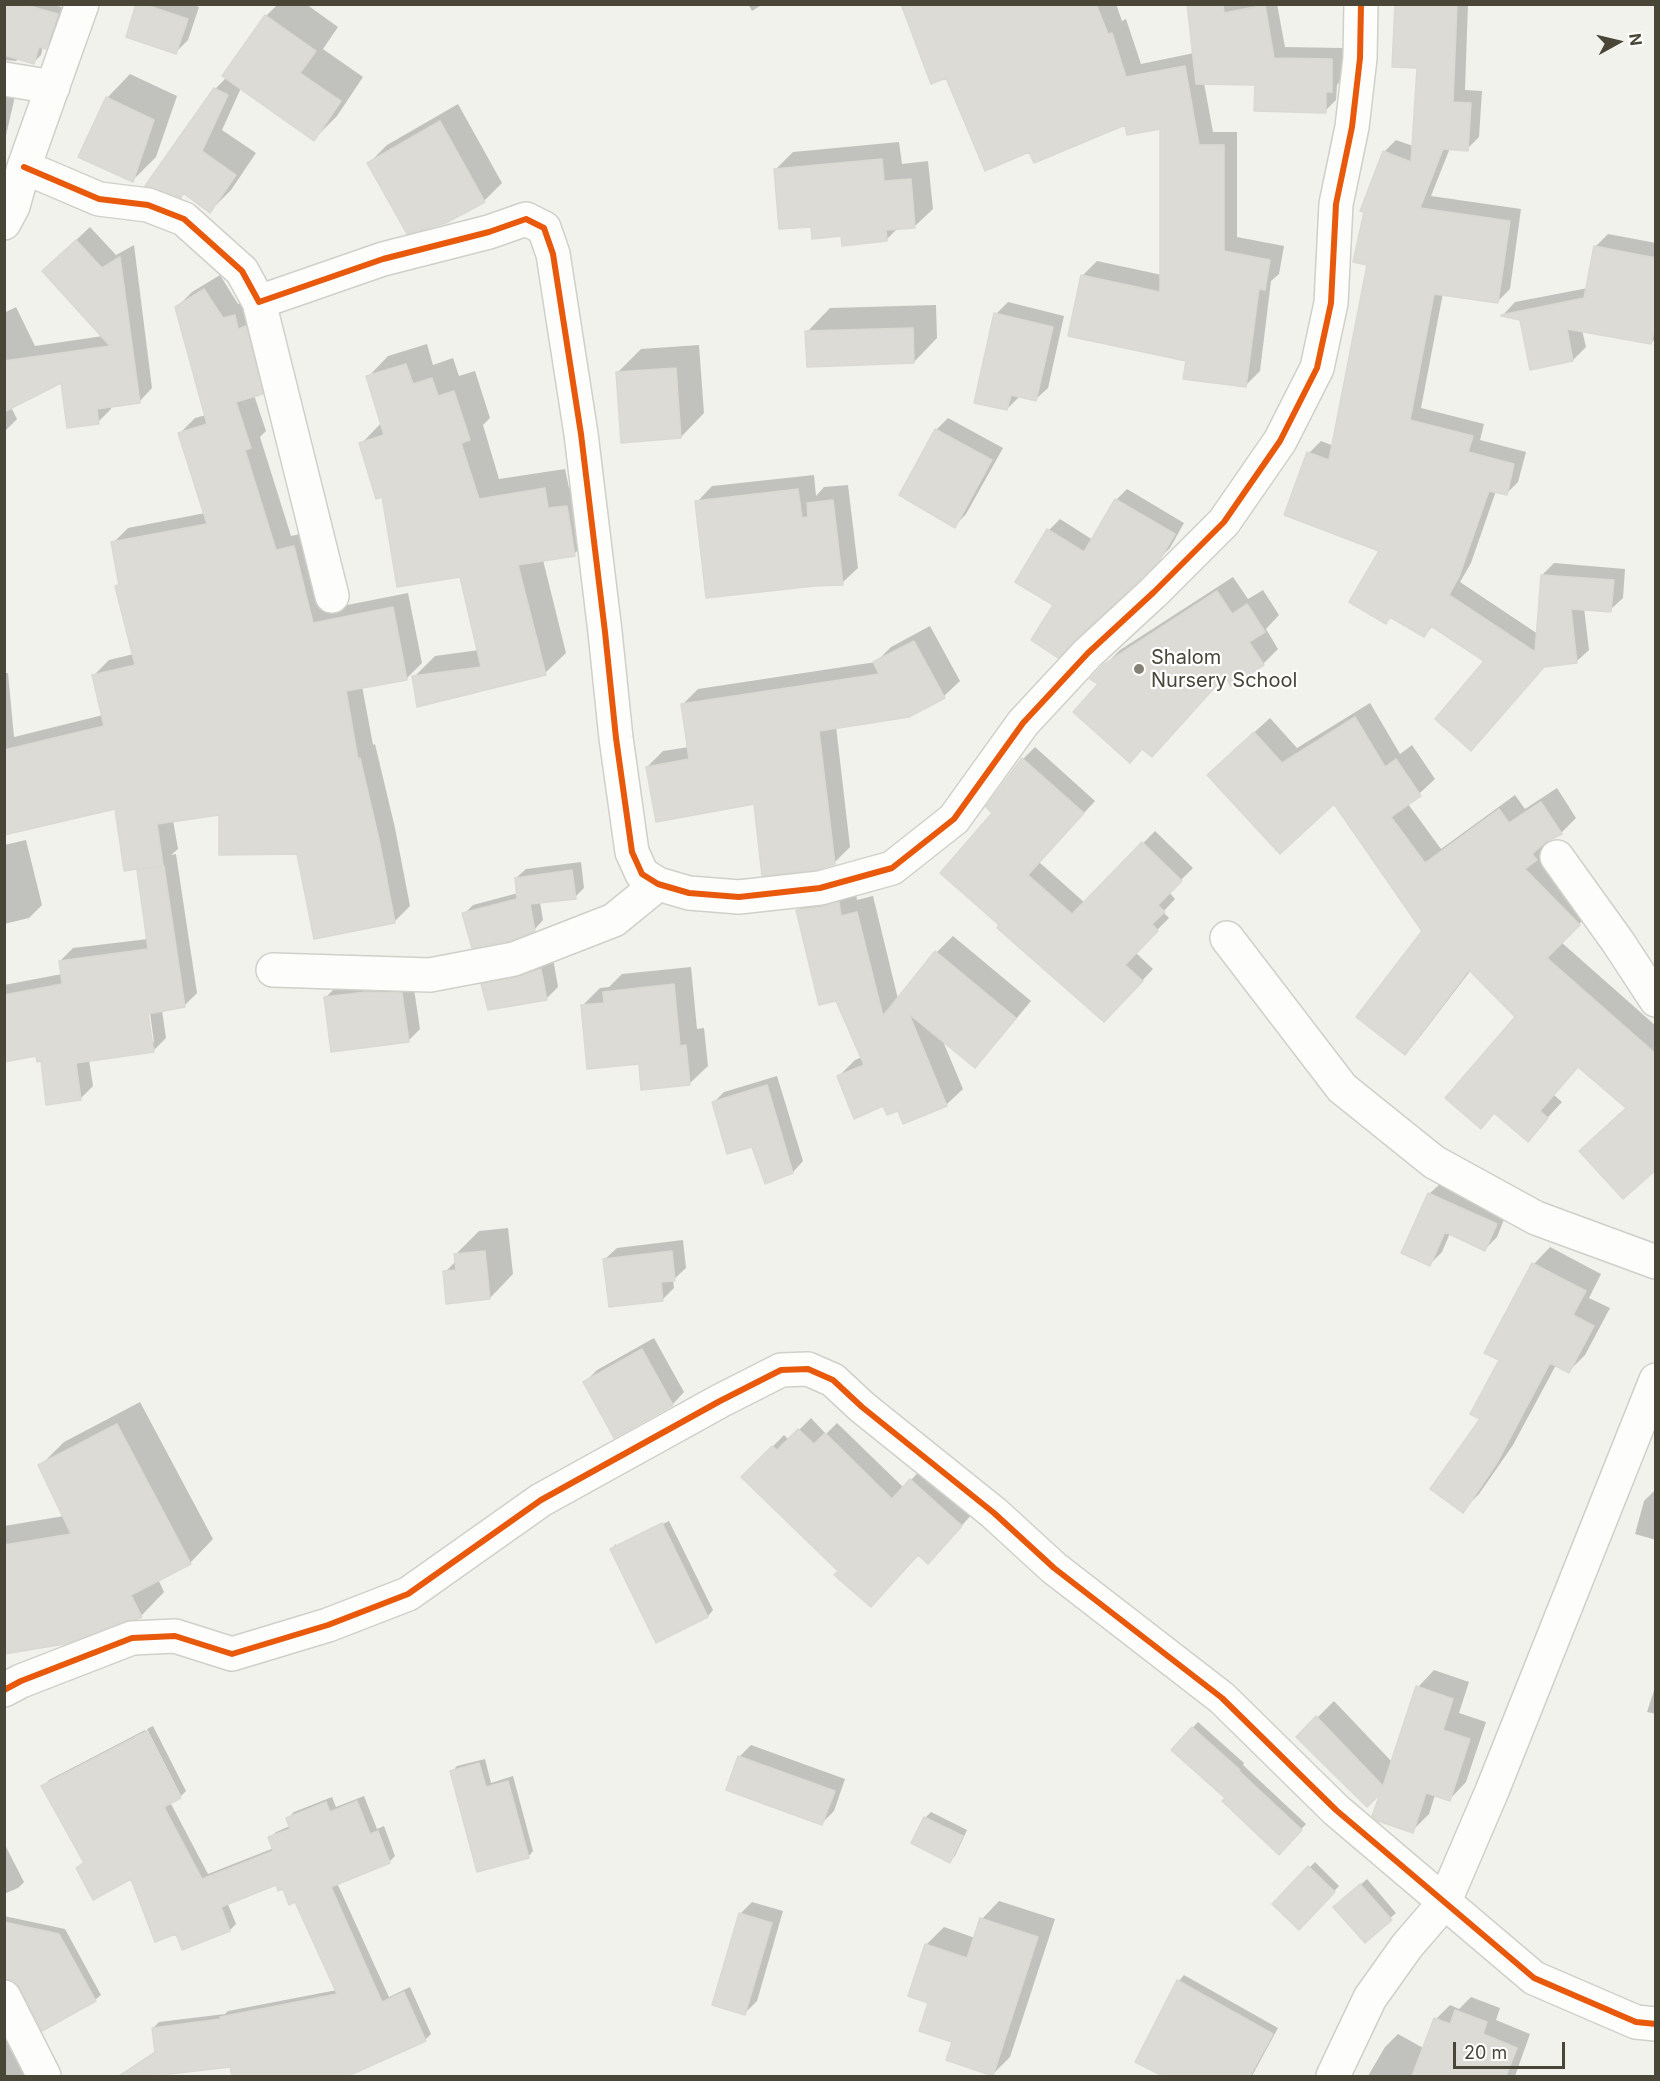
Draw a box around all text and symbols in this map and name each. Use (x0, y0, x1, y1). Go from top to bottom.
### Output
north arrow (1588, 12, 1648, 72)
text: N (1625, 32, 1647, 47)
place label: Shalom Nursery School (1151, 646, 1297, 693)
marker: Shalom Nursery School (1132, 662, 1146, 676)
scale bar (1456, 2030, 1568, 2068)
text: 20 m (1464, 2042, 1507, 2063)

